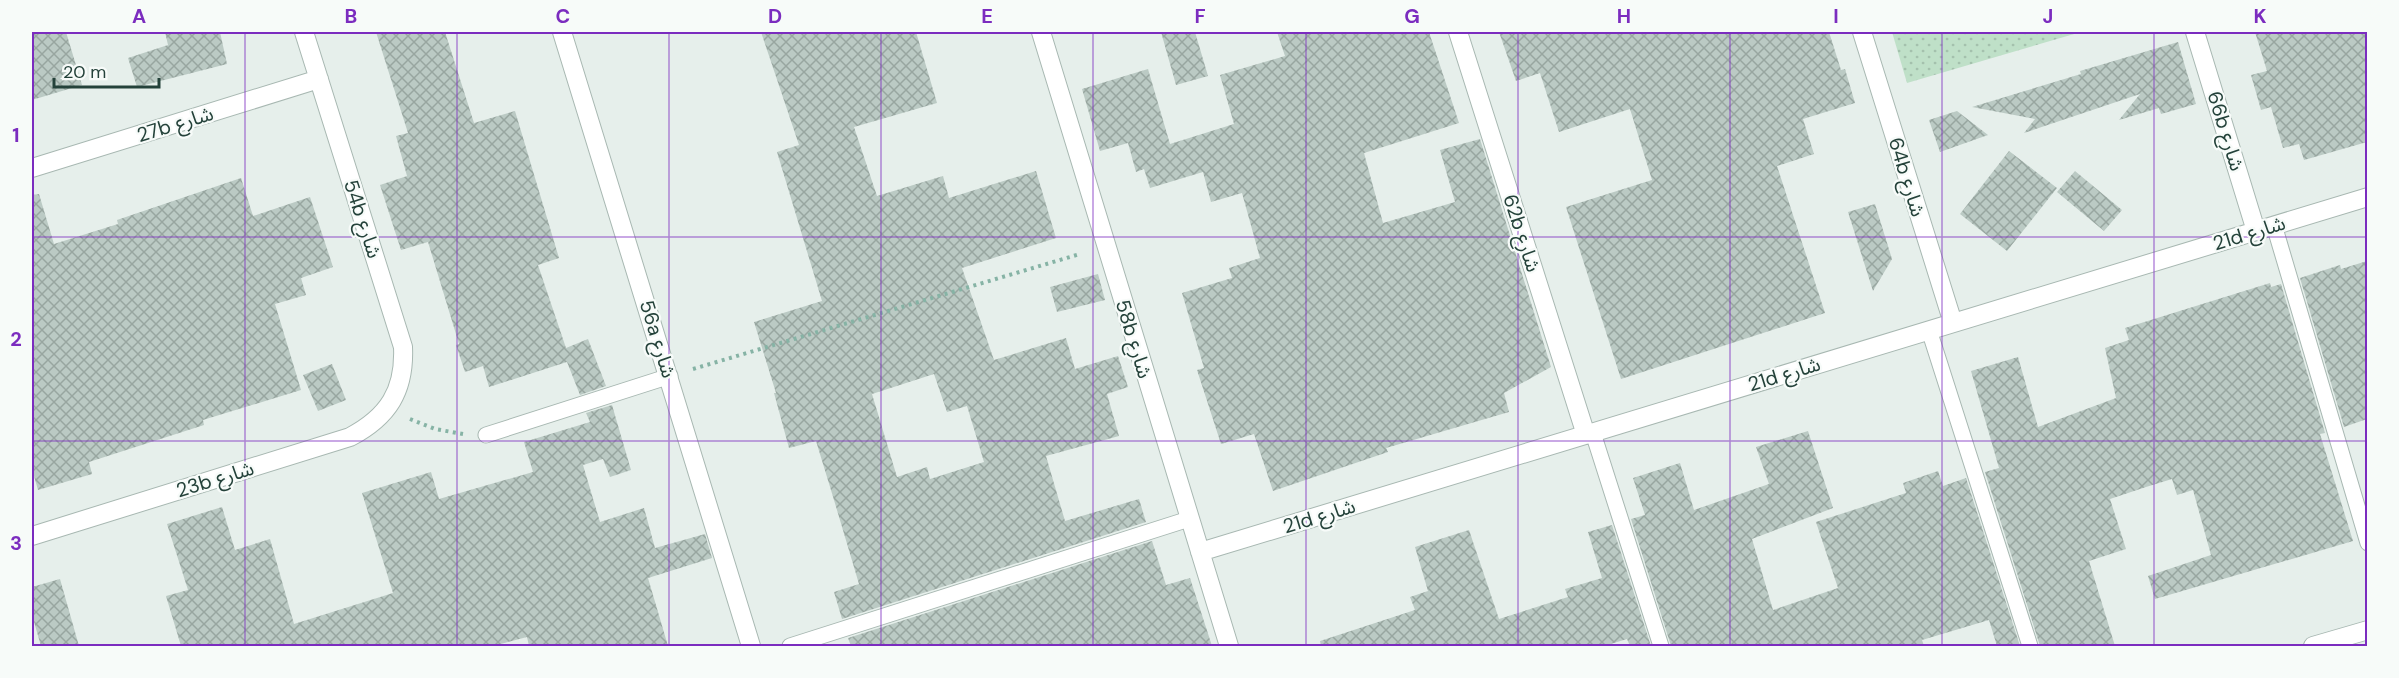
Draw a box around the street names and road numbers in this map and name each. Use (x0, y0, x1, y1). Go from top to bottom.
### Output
street label: 66b شارع (2200, 88, 2250, 175)
street label: 27b شارع (134, 100, 217, 150)
street label: 64b شارع (1881, 134, 1931, 220)
street label: 54b شارع (336, 176, 388, 262)
street label: 62b شارع (1495, 191, 1547, 276)
street label: 21d شارع (2210, 210, 2289, 258)
street label: 58b شارع (1108, 296, 1158, 382)
street label: 56a شارع (632, 297, 682, 382)
street label: 21d شارع (1745, 351, 1824, 399)
street label: 23b شارع (173, 455, 258, 505)
street label: 21d شارع (1280, 493, 1359, 541)

